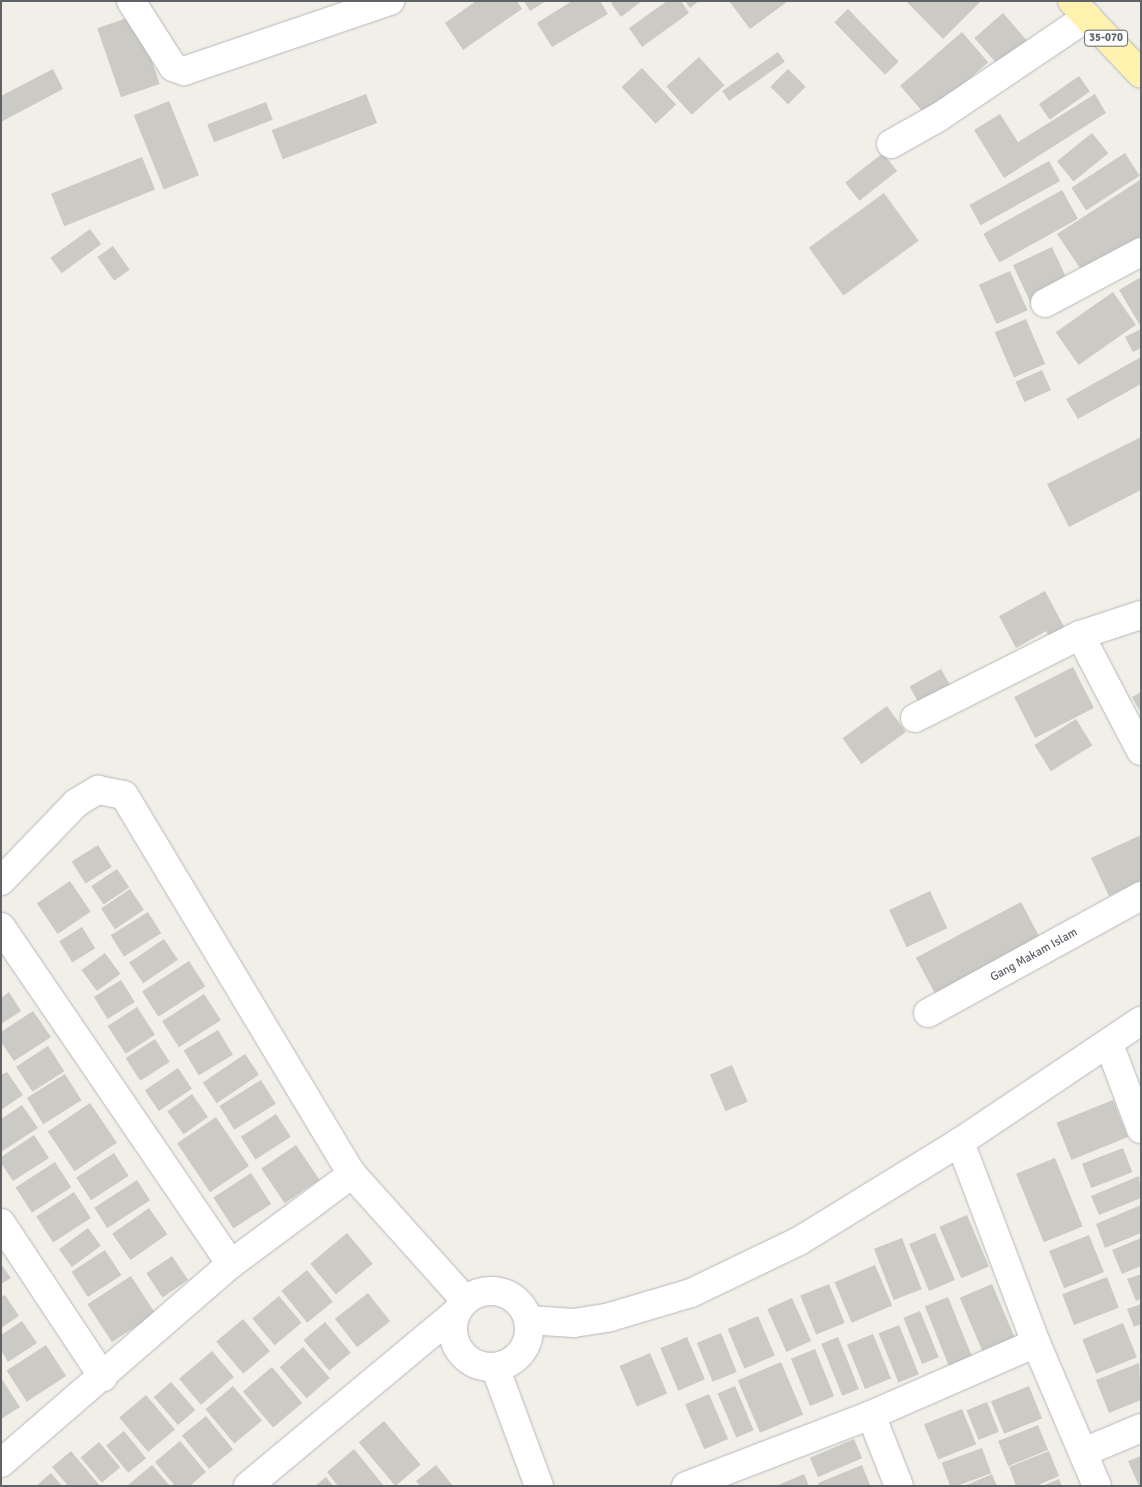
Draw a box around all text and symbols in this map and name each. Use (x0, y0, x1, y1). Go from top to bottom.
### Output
road number: 35-070 (1084, 29, 1128, 46)
street label: Gang Makam Islam (988, 925, 1080, 985)

